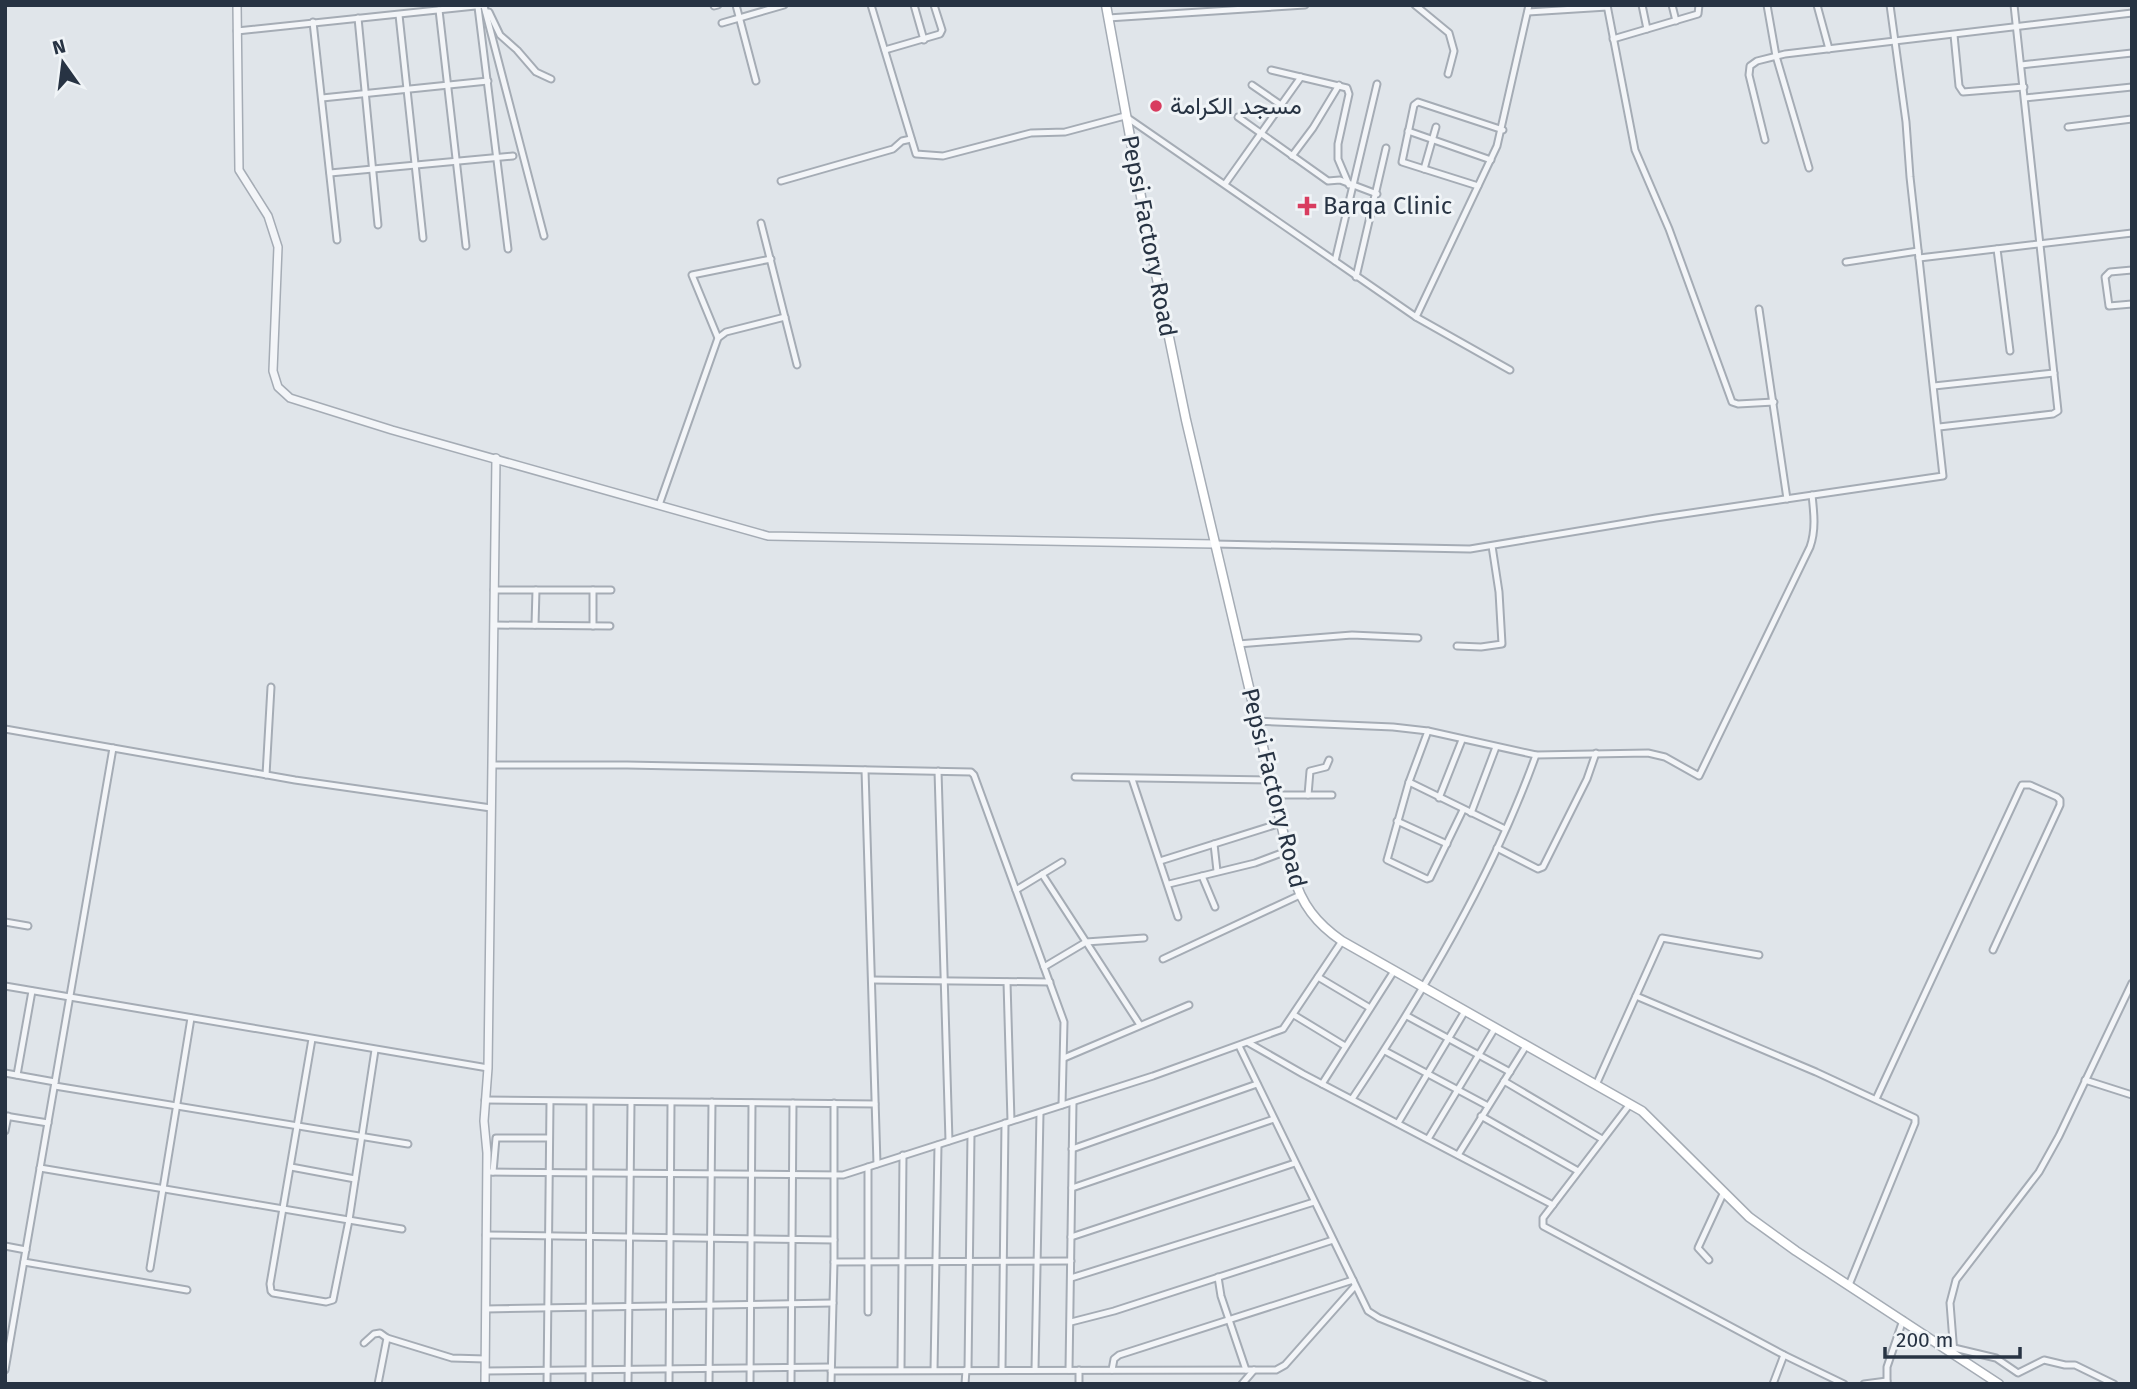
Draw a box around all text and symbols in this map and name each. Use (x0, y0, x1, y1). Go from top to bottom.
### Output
north arrow (28, 28, 98, 98)
text: N (50, 34, 68, 60)
place label: مسجد الكرامة (1170, 92, 1302, 121)
marker: مسجد الكرامة (1148, 98, 1164, 114)
street label: Pepsi Factory Road (1116, 133, 1182, 339)
place label: Barqa Clinic (1323, 192, 1452, 220)
marker: Barqa Clinic (1297, 196, 1317, 216)
street label: Pepsi Factory Road (1236, 685, 1312, 891)
scale bar (1885, 1316, 2020, 1360)
text: 200 m (1896, 1327, 1953, 1353)

